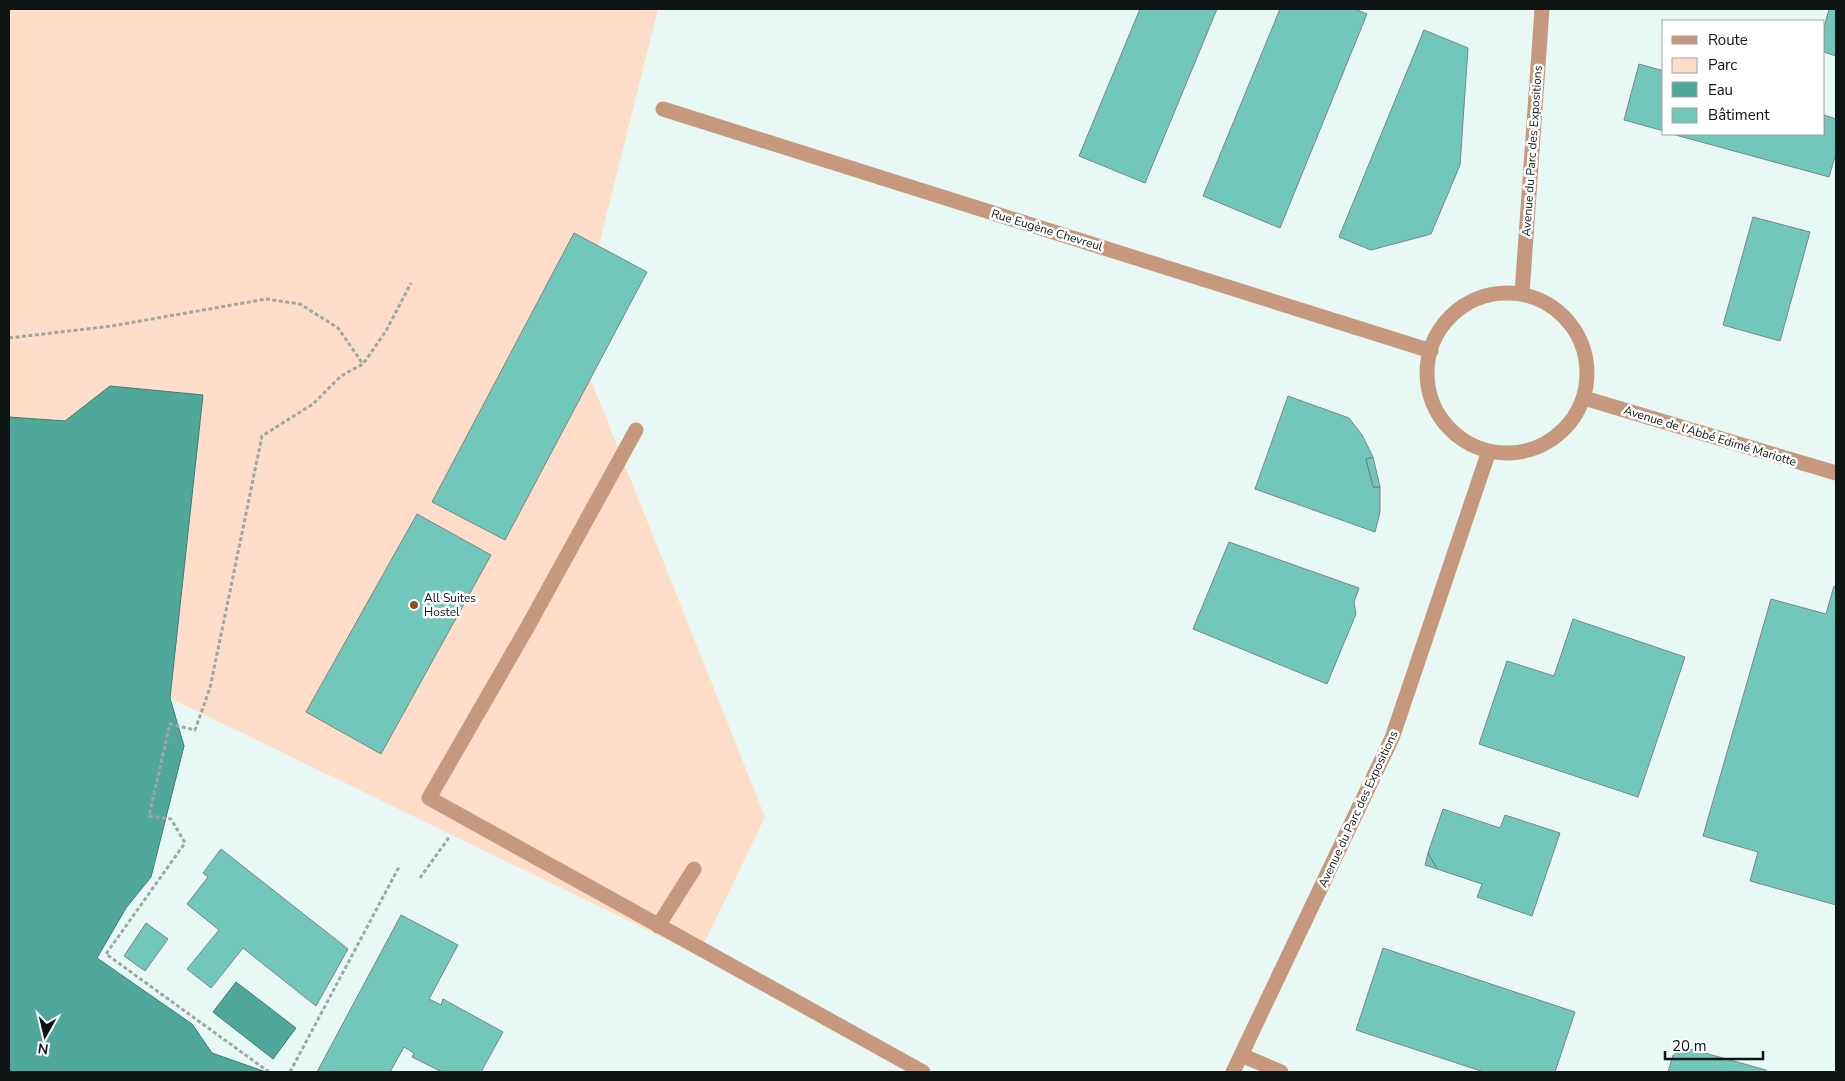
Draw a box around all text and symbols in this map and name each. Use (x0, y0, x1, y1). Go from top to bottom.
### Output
legend (1662, 20, 1825, 135)
text: Route (1708, 30, 1748, 50)
text: Parc (1708, 55, 1737, 75)
street label: Avenue du Parc des Expositions (1518, 65, 1546, 237)
text: Eau (1708, 80, 1733, 100)
text: Bâtiment (1708, 105, 1770, 125)
street label: Rue Eugène Chevreul (989, 205, 1105, 255)
street label: Avenue de l'Abbé Edimé Mariotte (1622, 402, 1798, 470)
place label: All Suites Hostel (424, 590, 476, 620)
marker: All Suites Hostel (408, 599, 420, 611)
street label: Avenue du Parc des Expositions (1315, 728, 1402, 890)
north arrow (20, 1011, 70, 1061)
scale bar (1665, 1028, 1762, 1060)
text: 20 m (1672, 1036, 1707, 1056)
text: N (37, 1038, 50, 1059)

